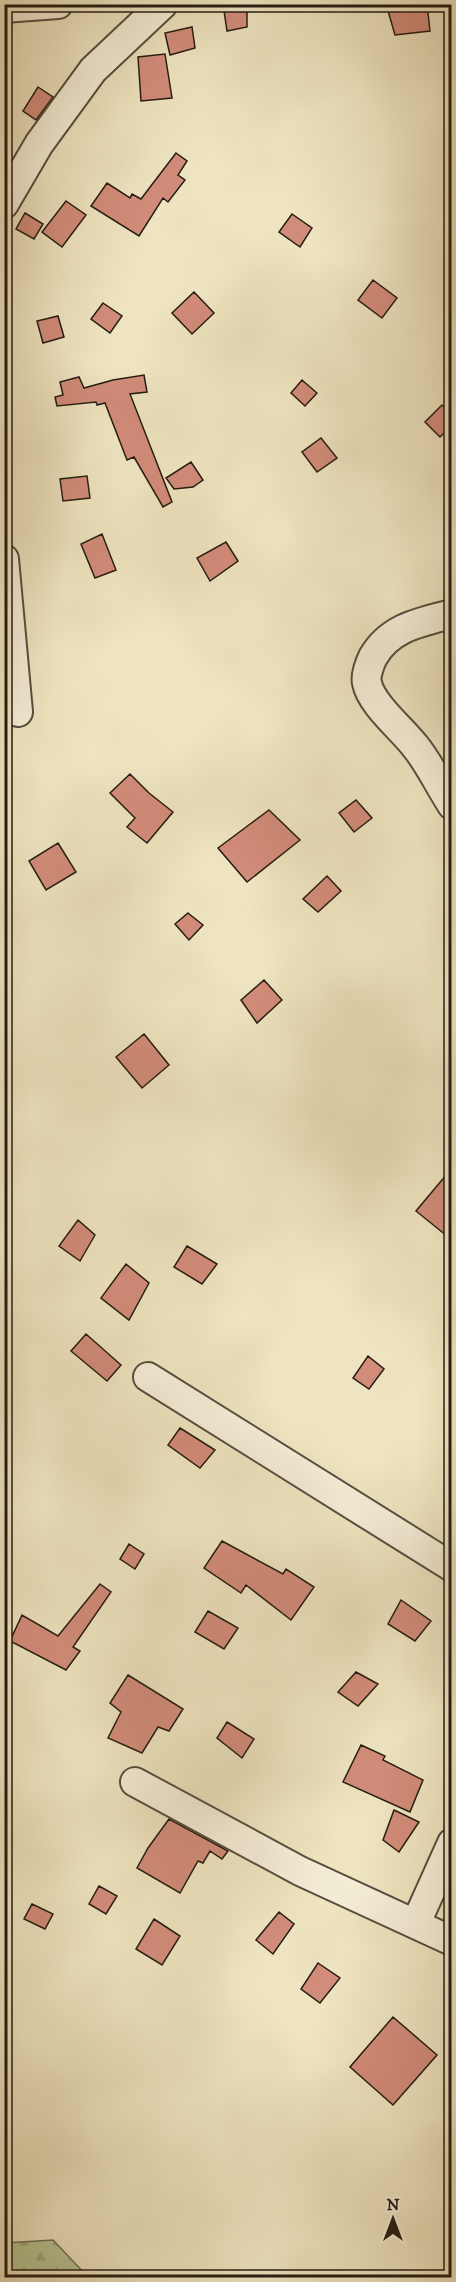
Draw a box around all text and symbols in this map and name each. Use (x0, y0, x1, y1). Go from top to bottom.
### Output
north arrow (363, 2189, 423, 2249)
text: N (386, 2195, 400, 2215)

